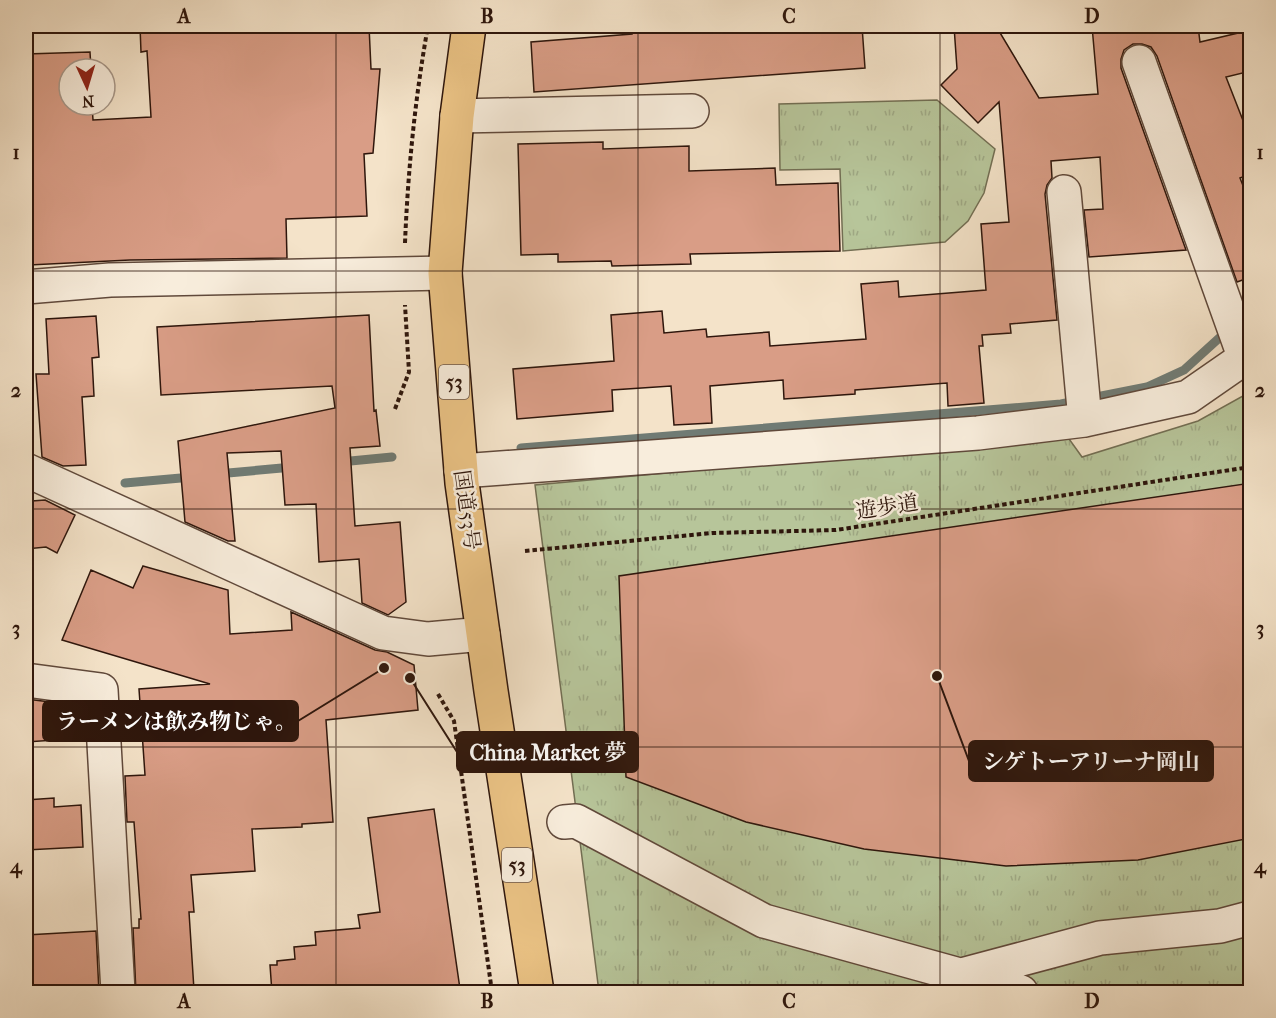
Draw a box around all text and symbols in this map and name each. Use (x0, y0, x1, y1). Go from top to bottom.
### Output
text: A (176, 5, 192, 28)
text: B (480, 5, 494, 28)
text: C (782, 5, 796, 28)
text: D (1084, 5, 1100, 28)
north arrow (57, 57, 117, 117)
text: N (80, 92, 95, 111)
text: 1 (12, 141, 20, 164)
text: 1 (1256, 141, 1264, 164)
road number: 53 (439, 365, 469, 399)
text: 2 (11, 379, 21, 402)
text: 2 (1255, 379, 1265, 402)
street label: 国道53号 (450, 468, 484, 552)
street label: 遊歩道 (854, 490, 920, 524)
text: 3 (12, 617, 20, 640)
text: 3 (1256, 617, 1264, 640)
callout: ラーメンは飲み物じゃ｡ (43, 701, 298, 741)
text: ラーメンは飲み物じゃ｡ (56, 709, 286, 735)
callout: China Market 夢 (457, 732, 638, 772)
text: China Market 夢 (469, 740, 627, 766)
callout: シゲトーアリーナ岡山 (969, 741, 1213, 781)
text: シゲトーアリーナ岡山 (982, 749, 1200, 775)
road number: 53 (502, 848, 532, 882)
text: 4 (9, 855, 23, 879)
text: 4 (1253, 855, 1267, 879)
text: A (176, 990, 192, 1013)
text: B (480, 990, 494, 1013)
text: C (782, 990, 796, 1013)
text: D (1084, 990, 1100, 1013)

